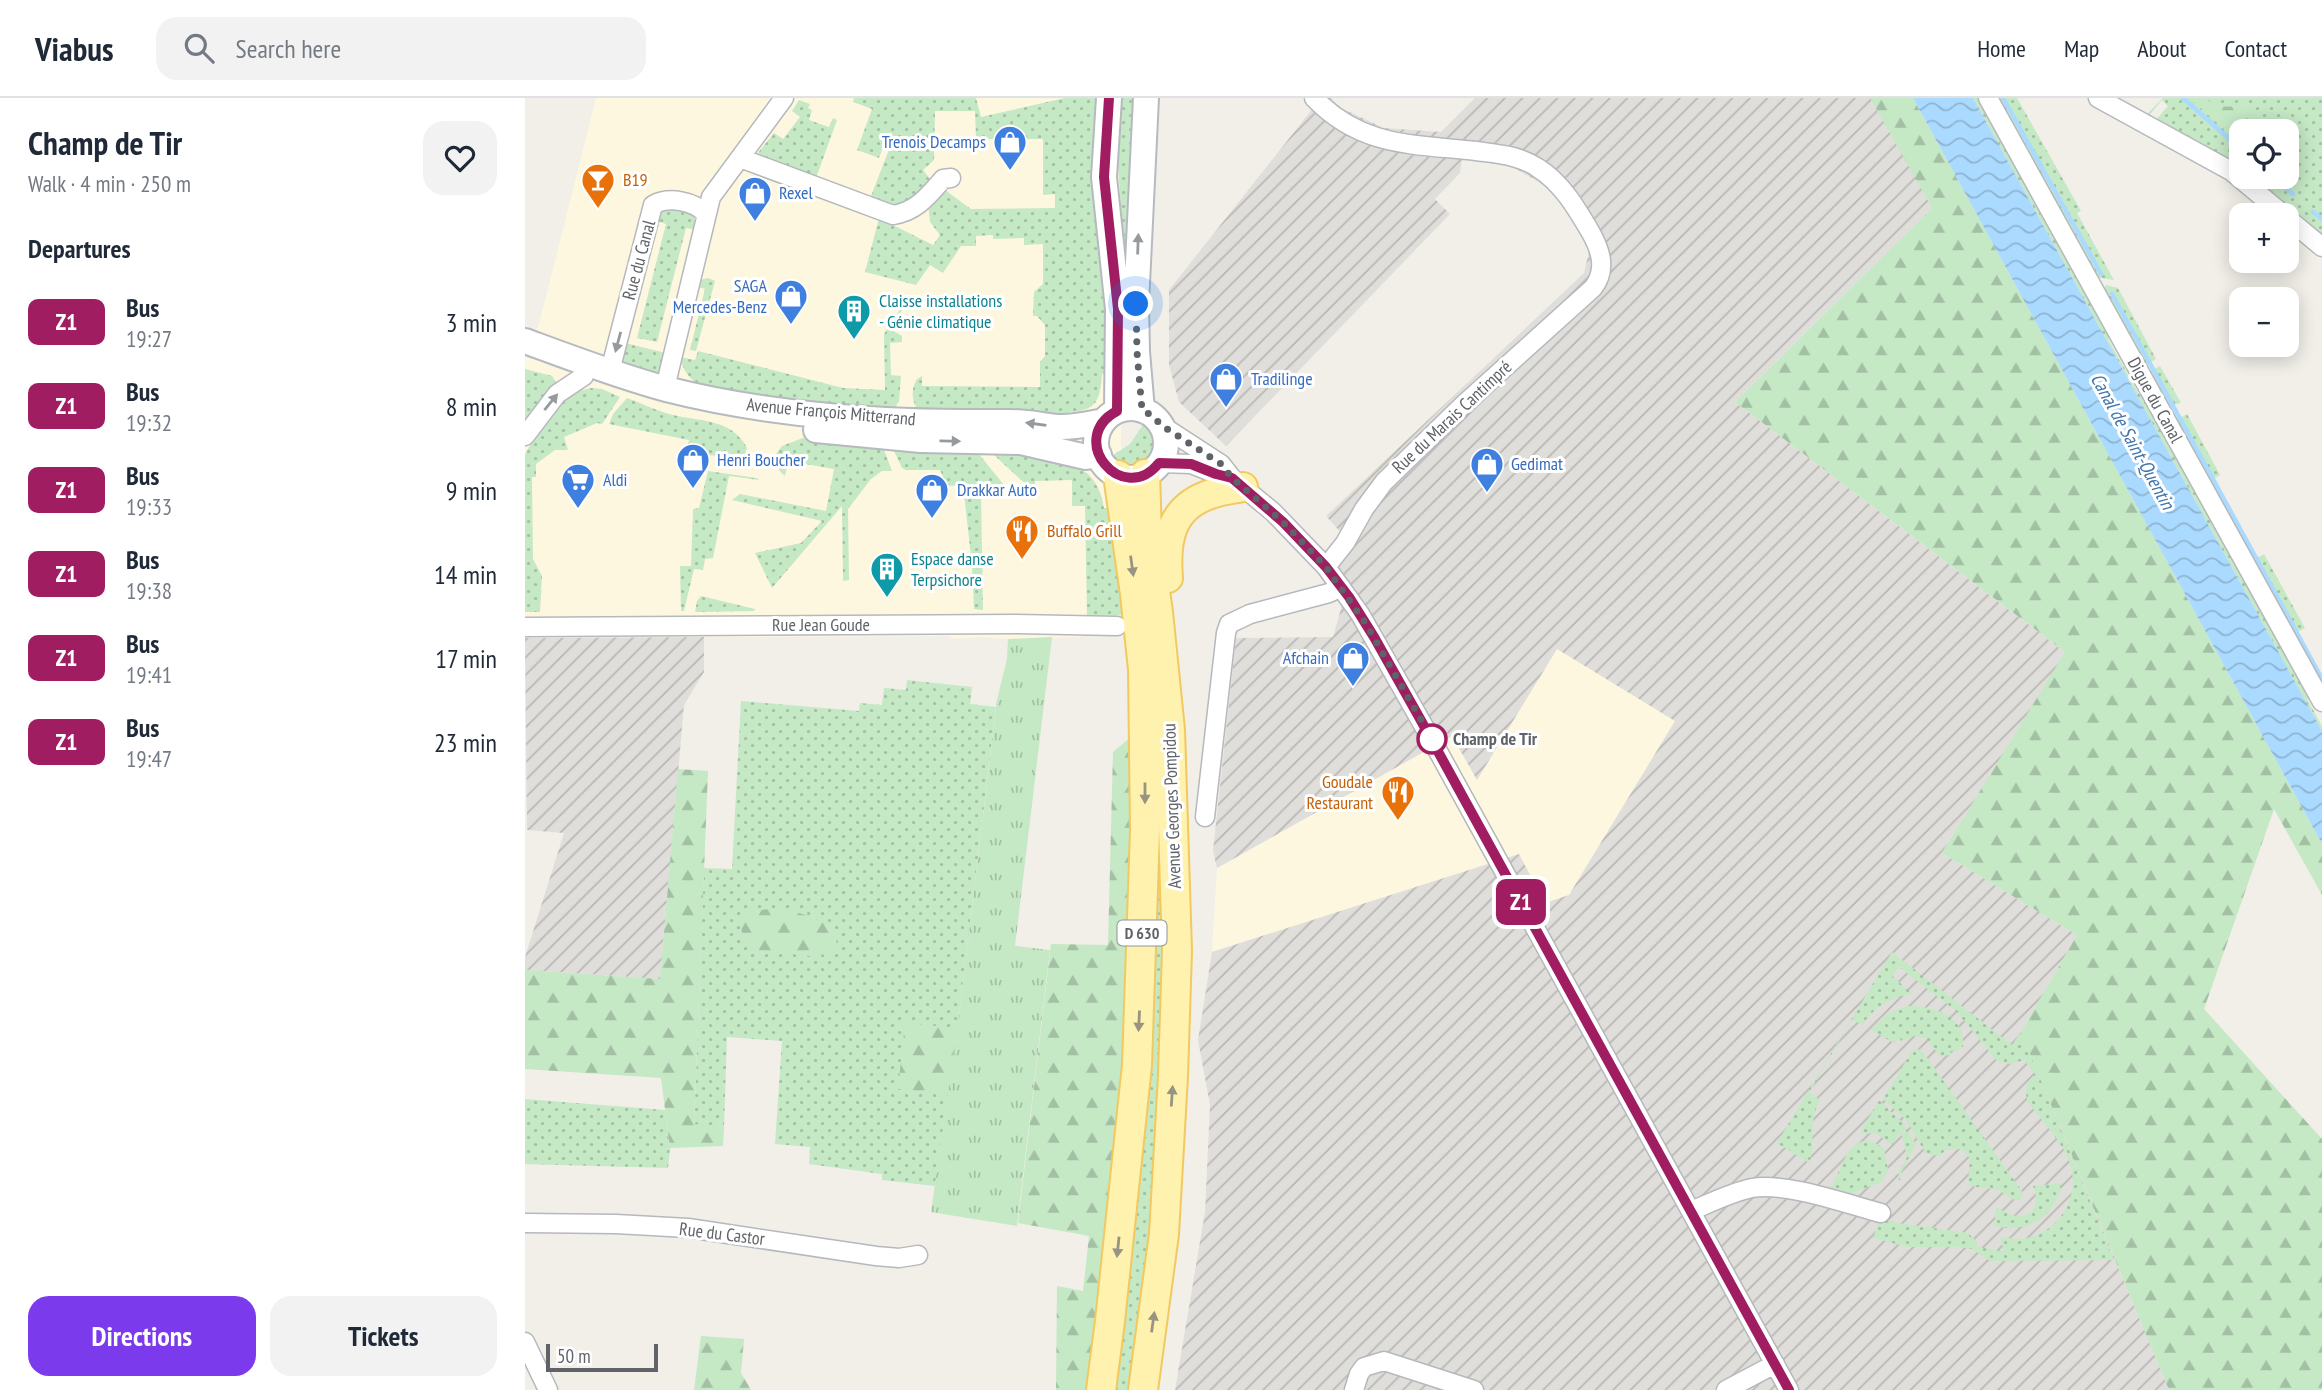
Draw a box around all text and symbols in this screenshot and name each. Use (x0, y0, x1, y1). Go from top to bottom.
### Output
search box (156, 17, 646, 80)
text: Viabus (35, 27, 114, 70)
icon: search (180, 29, 218, 67)
text: Search here (236, 32, 341, 65)
text: Home (1977, 33, 2026, 64)
text: Map (2064, 33, 2099, 64)
text: About (2137, 33, 2186, 64)
text: Contact (2224, 33, 2287, 64)
map controls (2229, 119, 2299, 357)
button: locate (2229, 119, 2299, 189)
text: Champ de Tir (28, 121, 182, 164)
button: heart (423, 121, 497, 195)
shop icon: Trenois Decamps (991, 123, 1029, 172)
place label: Trenois Decamps (882, 130, 986, 153)
bar icon: B19 (579, 161, 617, 210)
place label: B19 (623, 168, 648, 191)
text: Walk · 4 min · 250 m (28, 169, 191, 198)
shop icon: Rexel (736, 174, 774, 223)
place label: Rexel (779, 181, 814, 204)
button: + (2229, 203, 2299, 273)
street label: Rue du Canal (617, 217, 660, 302)
text: Departures (28, 232, 131, 265)
one-way arrow (1133, 232, 1144, 254)
place label: SAGA Mercedes-Benz (673, 274, 767, 318)
shop icon: SAGA Mercedes-Benz (772, 277, 810, 326)
your location (1118, 286, 1153, 321)
button: − (2229, 287, 2299, 357)
place label: Claisse installations - Génie climatique (879, 289, 1002, 333)
text: Bus (126, 291, 159, 324)
building icon: Claisse installations - Génie climatique (835, 292, 873, 341)
text: Z1 (55, 306, 78, 337)
text: 3 min (446, 306, 497, 339)
text: 19:27 (126, 324, 172, 353)
one-way arrow (612, 332, 622, 353)
street label: Digue du Canal (2123, 353, 2189, 447)
street label: Rue du Marais Cantimpré (1387, 355, 1516, 478)
shop icon: Tradilinge (1207, 360, 1245, 409)
place label: Tradilinge (1251, 367, 1313, 390)
water label: Canal de Saint-Quentin (2086, 369, 2181, 515)
text: Bus (126, 375, 159, 408)
text: Z1 (55, 390, 78, 421)
text: 8 min (446, 390, 497, 423)
street label: Avenue François Mitterrand (745, 393, 917, 430)
one-way arrow (544, 394, 559, 412)
text: 19:32 (126, 408, 172, 437)
one-way arrow (1025, 418, 1047, 429)
one-way arrow (939, 435, 961, 447)
shop icon: Henri Boucher (674, 441, 712, 490)
shop icon: Gedimat (1468, 445, 1506, 494)
place label: Henri Boucher (717, 448, 805, 471)
place label: Gedimat (1511, 452, 1563, 475)
text: Bus (126, 459, 159, 492)
supermarket icon: Aldi (559, 461, 597, 510)
place label: Aldi (603, 468, 627, 491)
shop icon: Drakkar Auto (913, 471, 951, 520)
text: Z1 (55, 474, 78, 505)
text: 9 min (446, 474, 497, 507)
place label: Drakkar Auto (957, 478, 1037, 501)
text: 19:33 (126, 492, 172, 521)
restaurant icon: Buffalo Grill (1003, 512, 1041, 561)
place label: Buffalo Grill (1047, 519, 1122, 542)
text: Bus (126, 543, 159, 576)
place label: Espace danse Terpsichore (911, 547, 994, 591)
building icon: Espace danse Terpsichore (868, 550, 906, 599)
one-way arrow (1126, 556, 1137, 578)
text: Z1 (55, 558, 78, 589)
text: 14 min (434, 558, 497, 591)
text: 19:38 (126, 576, 172, 605)
street label: Rue Jean Goude (772, 613, 870, 636)
text: Bus (126, 627, 159, 660)
shop icon: Afchain (1334, 639, 1372, 688)
text: Z1 (55, 642, 78, 673)
text: 17 min (435, 642, 497, 675)
place label: Afchain (1283, 646, 1329, 669)
text: 19:41 (126, 660, 172, 689)
text: Bus (126, 711, 159, 744)
street label: Avenue Georges Pompidou (1157, 723, 1186, 889)
marker: Champ de Tir (1417, 724, 1447, 754)
text: Z1 (55, 726, 78, 757)
text: 23 min (434, 726, 497, 759)
place label: Champ de Tir (1453, 727, 1538, 750)
text: 19:47 (126, 744, 172, 773)
place label: Goudale Restaurant (1307, 770, 1373, 814)
restaurant icon: Goudale Restaurant (1379, 773, 1417, 822)
one-way arrow (1139, 782, 1151, 804)
line badge: Z1 (1489, 879, 1553, 925)
text: Z1 (1510, 886, 1532, 917)
road number: D 630 (1117, 920, 1167, 946)
one-way arrow (1133, 1010, 1144, 1032)
one-way arrow (1167, 1085, 1178, 1107)
street label: Rue du Castor (678, 1217, 766, 1250)
one-way arrow (1112, 1236, 1123, 1258)
button: Directions (28, 1296, 256, 1376)
button: Tickets (270, 1296, 497, 1376)
one-way arrow (1148, 1311, 1159, 1333)
scale bar (546, 1341, 658, 1373)
text: 50 m (557, 1344, 591, 1368)

